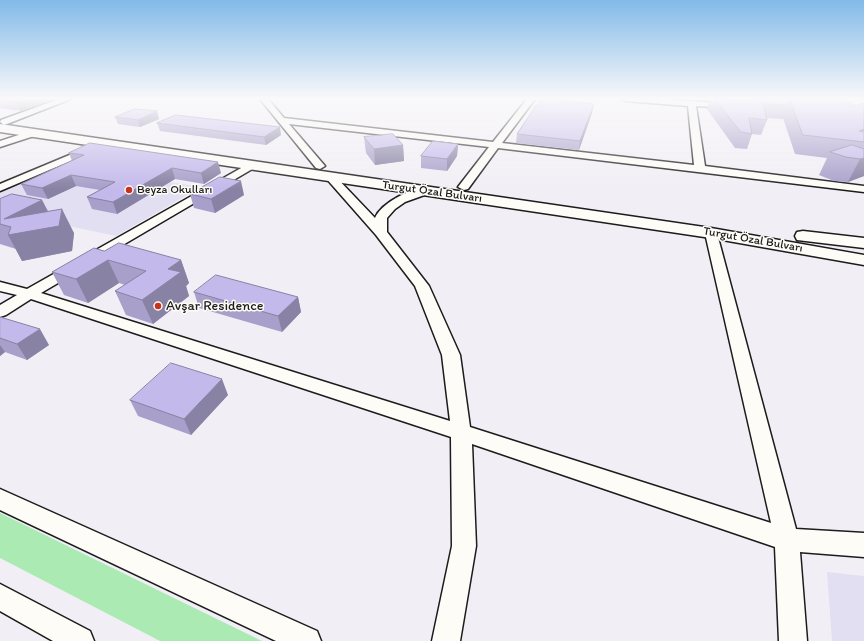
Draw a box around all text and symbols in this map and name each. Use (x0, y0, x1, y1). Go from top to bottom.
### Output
street label: Turgut Özal Bulvarı (381, 178, 483, 206)
place label: Beyza Okulları (137, 183, 212, 197)
marker: Beyza Okulları (124, 185, 134, 195)
street label: Turgut Özal Bulvarı (702, 224, 804, 256)
place label: Avşar Residence (166, 298, 263, 314)
marker: Avşar Residence (153, 301, 163, 311)

